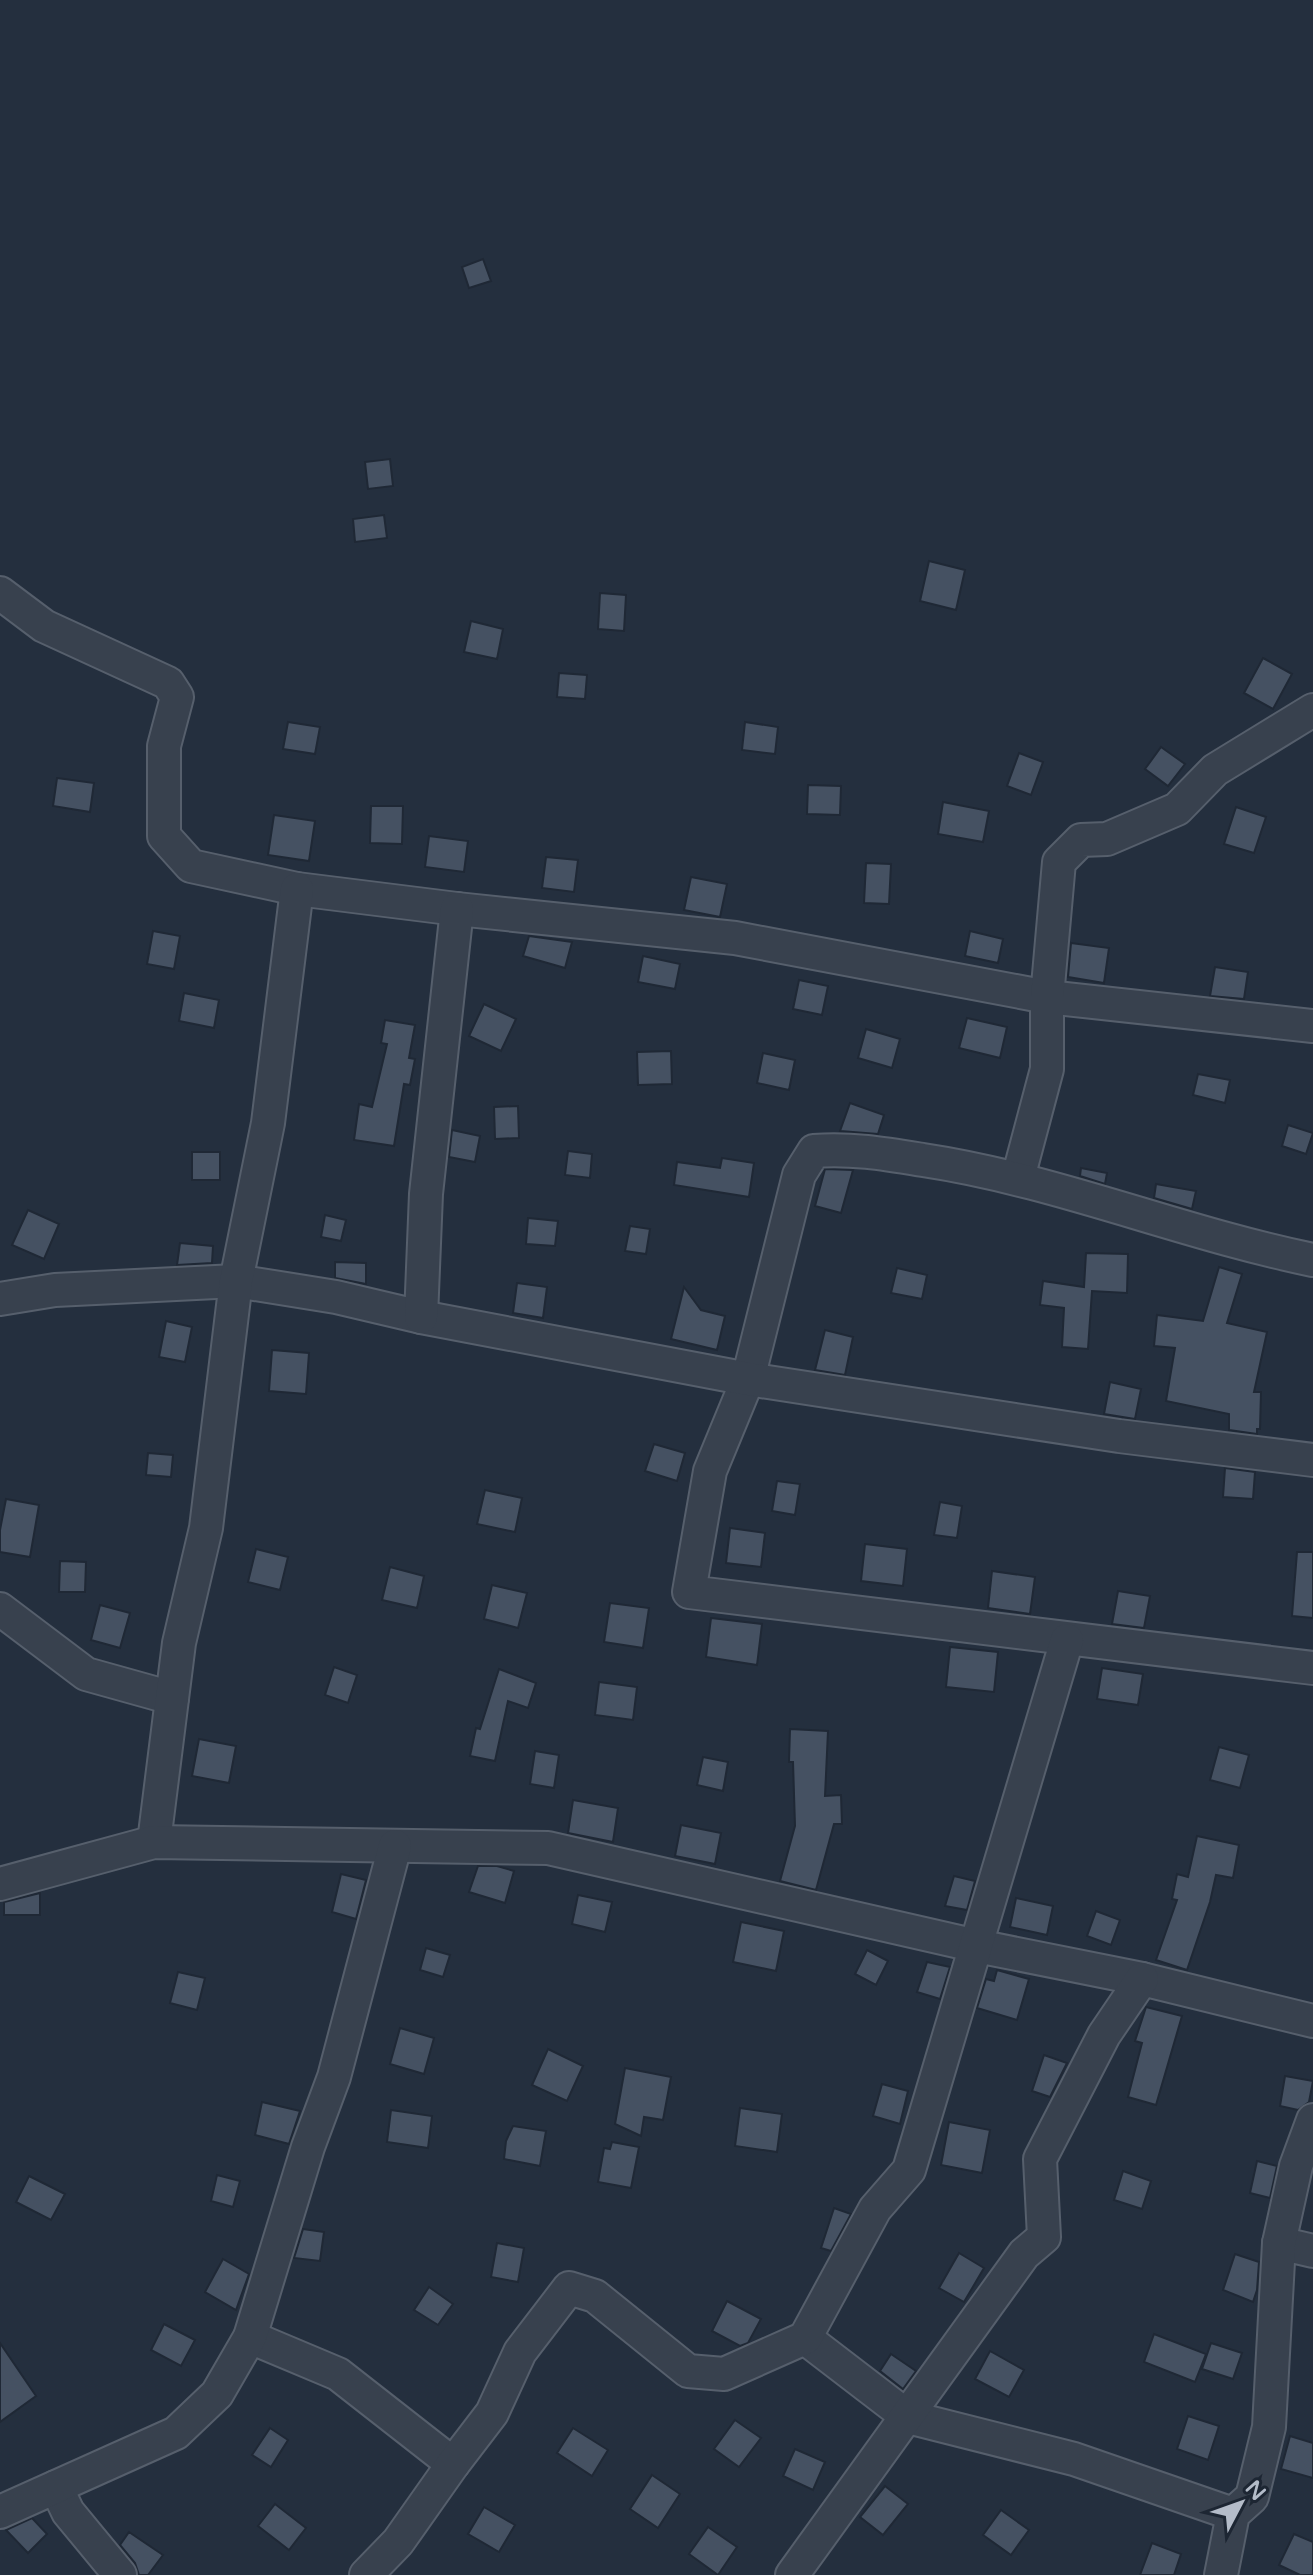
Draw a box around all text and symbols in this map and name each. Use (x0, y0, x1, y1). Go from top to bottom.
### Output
north arrow (1201, 2463, 1281, 2543)
text: N (1240, 2475, 1271, 2506)

